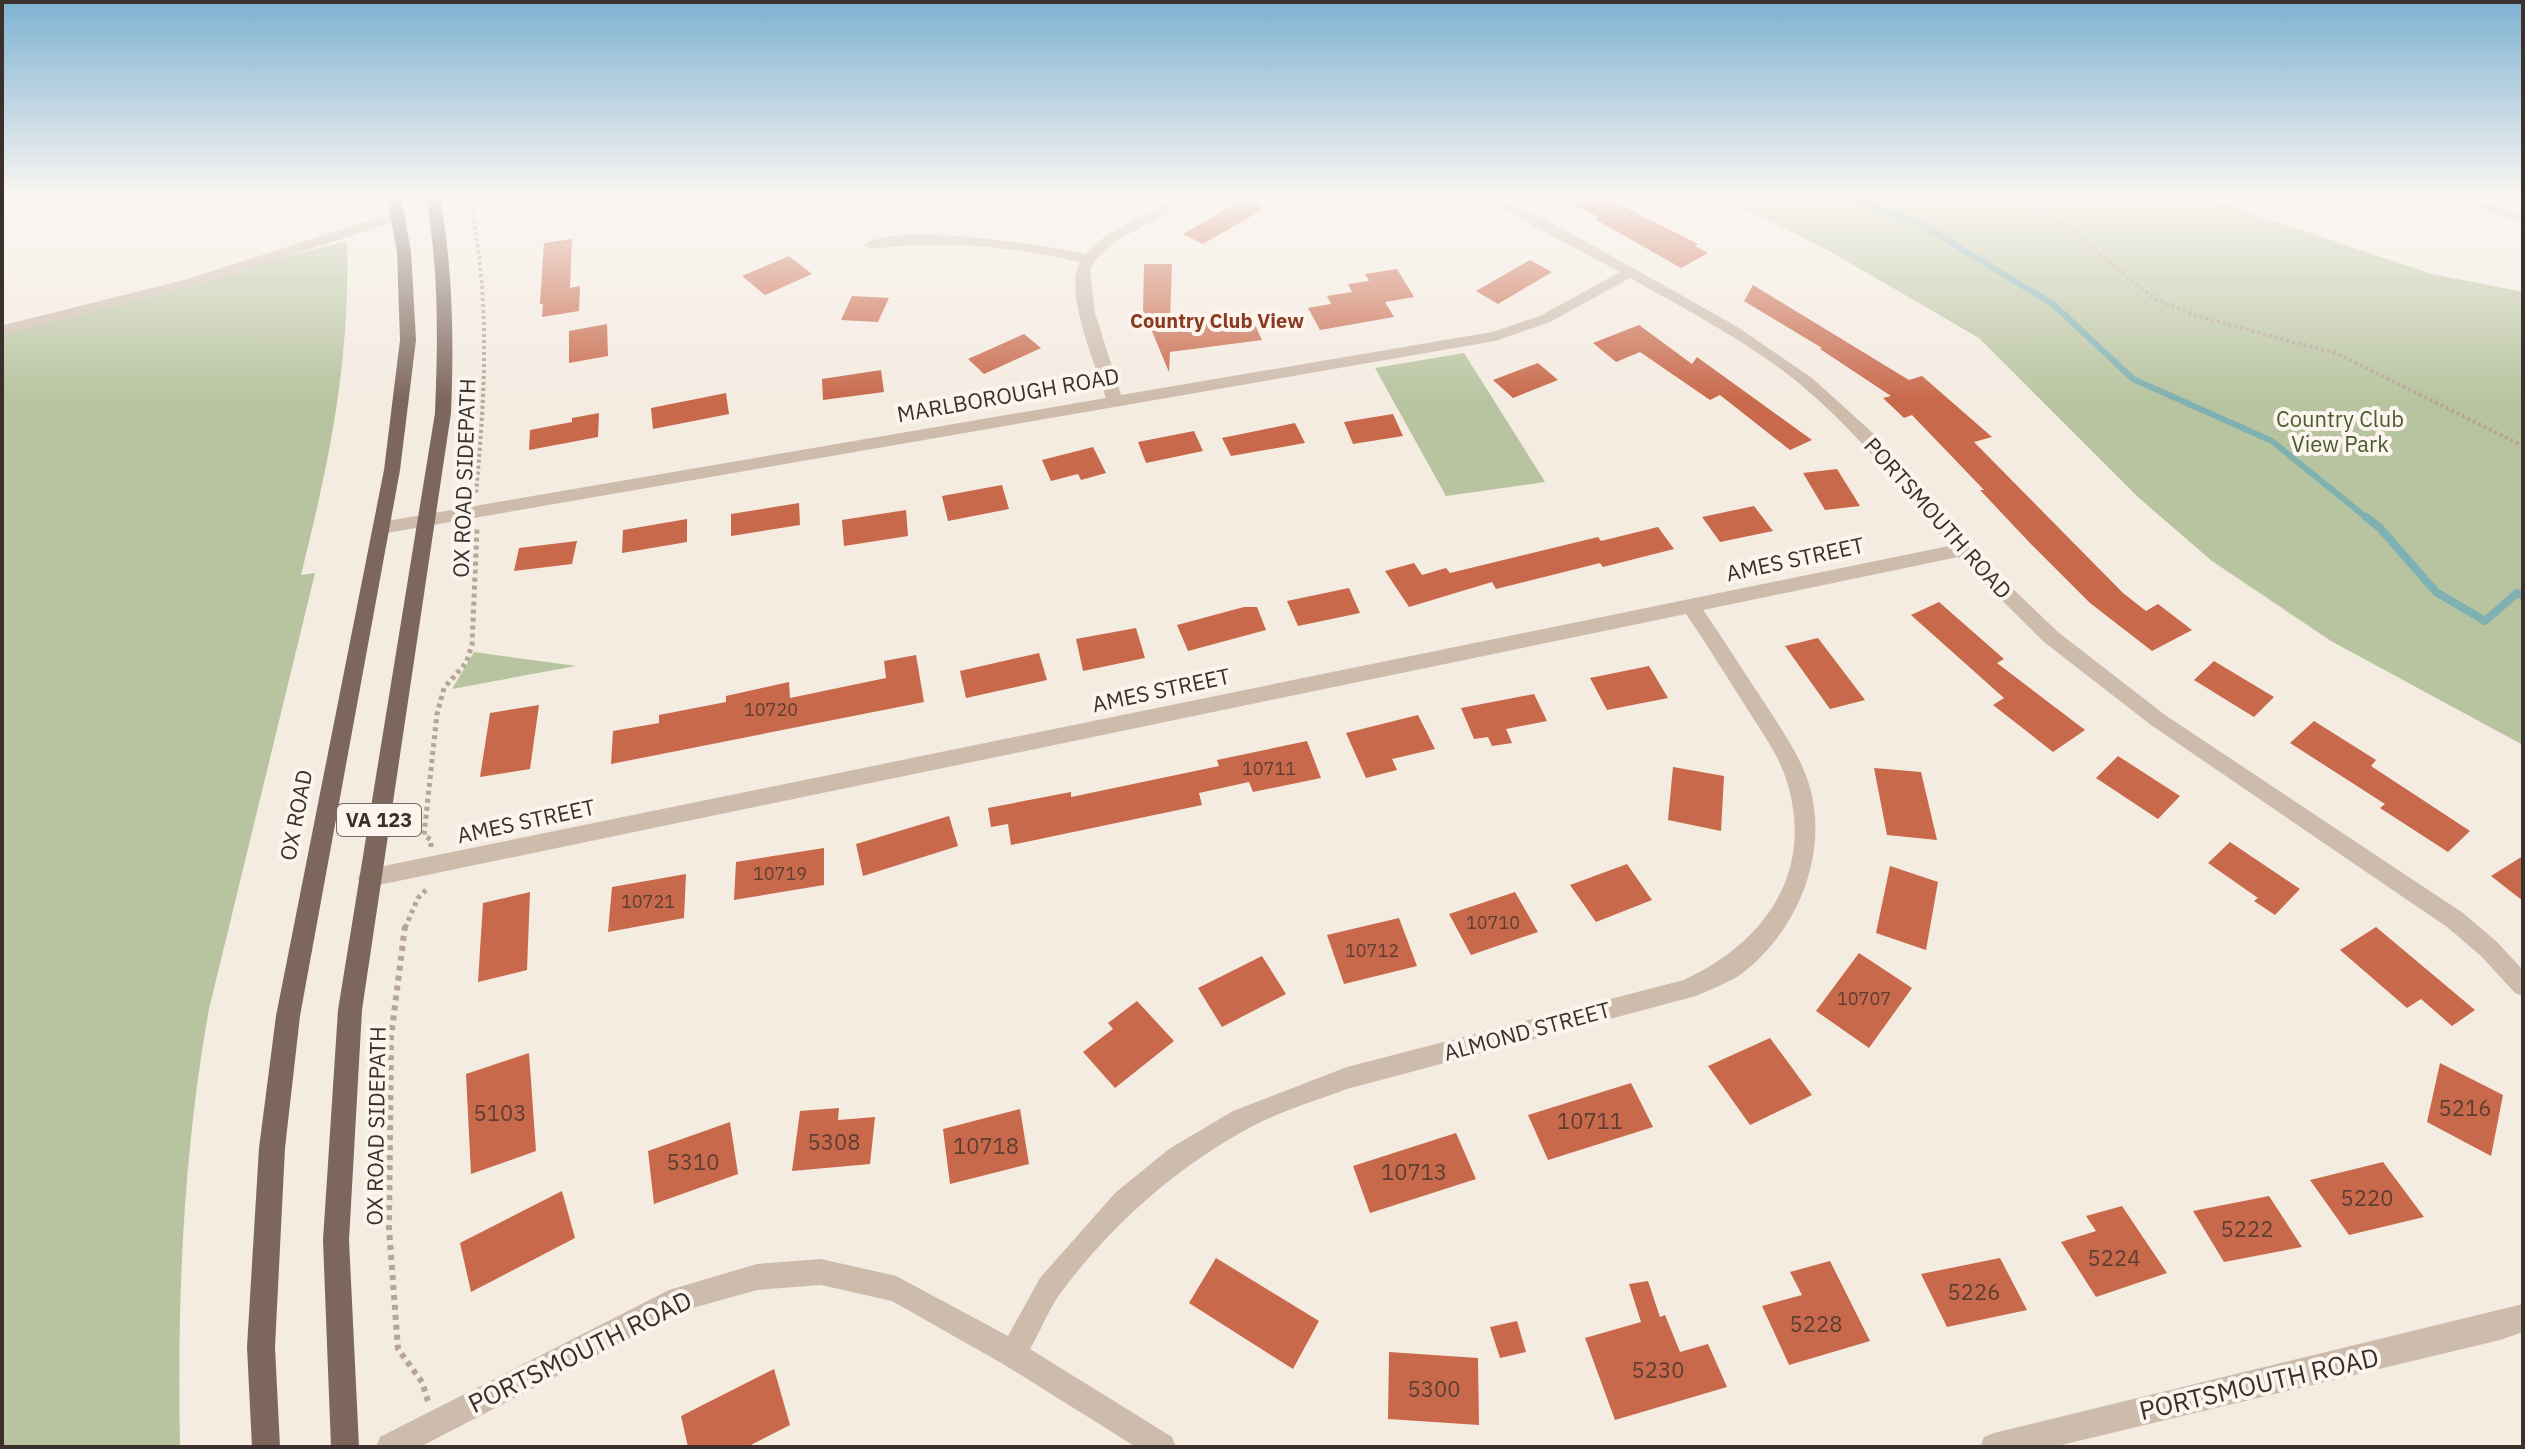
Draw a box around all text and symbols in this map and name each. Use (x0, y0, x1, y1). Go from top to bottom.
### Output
district label: Country Club View (1130, 307, 1304, 334)
street label: MARLBOROUGH ROAD (894, 361, 1121, 428)
street label: OX ROAD SIDEPATH (446, 378, 481, 578)
park label: Country Club View Park (2276, 404, 2404, 458)
street label: PORTSMOUTH ROAD (1858, 431, 2018, 604)
street label: AMES STREET (1723, 530, 1867, 587)
street label: AMES STREET (1089, 661, 1233, 718)
house number: 10720 (744, 698, 798, 721)
house number: 10711 (1242, 757, 1296, 780)
street label: OX ROAD (273, 767, 319, 863)
street label: AMES STREET (454, 792, 598, 849)
road number: VA 123 (337, 804, 421, 836)
house number: 10719 (753, 862, 807, 885)
house number: 10721 (621, 890, 675, 913)
house number: 10710 (1466, 911, 1520, 934)
house number: 10712 (1345, 939, 1399, 962)
house number: 10707 (1837, 987, 1891, 1010)
street label: ALMOND STREET (1440, 994, 1614, 1067)
street label: OX ROAD SIDEPATH (359, 1026, 392, 1226)
house number: 5216 (2439, 1093, 2491, 1122)
house number: 5103 (474, 1098, 526, 1127)
house number: 10711 (1557, 1106, 1623, 1135)
house number: 5308 (808, 1127, 860, 1156)
house number: 10718 (953, 1131, 1019, 1160)
house number: 5310 (667, 1147, 719, 1176)
house number: 10713 (1381, 1157, 1447, 1186)
house number: 5220 (2341, 1183, 2393, 1212)
house number: 5222 (2221, 1214, 2273, 1243)
house number: 5224 (2088, 1243, 2140, 1272)
house number: 5226 (1948, 1277, 2000, 1306)
street label: PORTSMOUTH ROAD (462, 1282, 697, 1420)
house number: 5228 (1790, 1309, 1842, 1338)
street label: PORTSMOUTH ROAD (2136, 1339, 2382, 1427)
house number: 5230 (1632, 1355, 1684, 1384)
house number: 5300 (1408, 1374, 1460, 1403)

